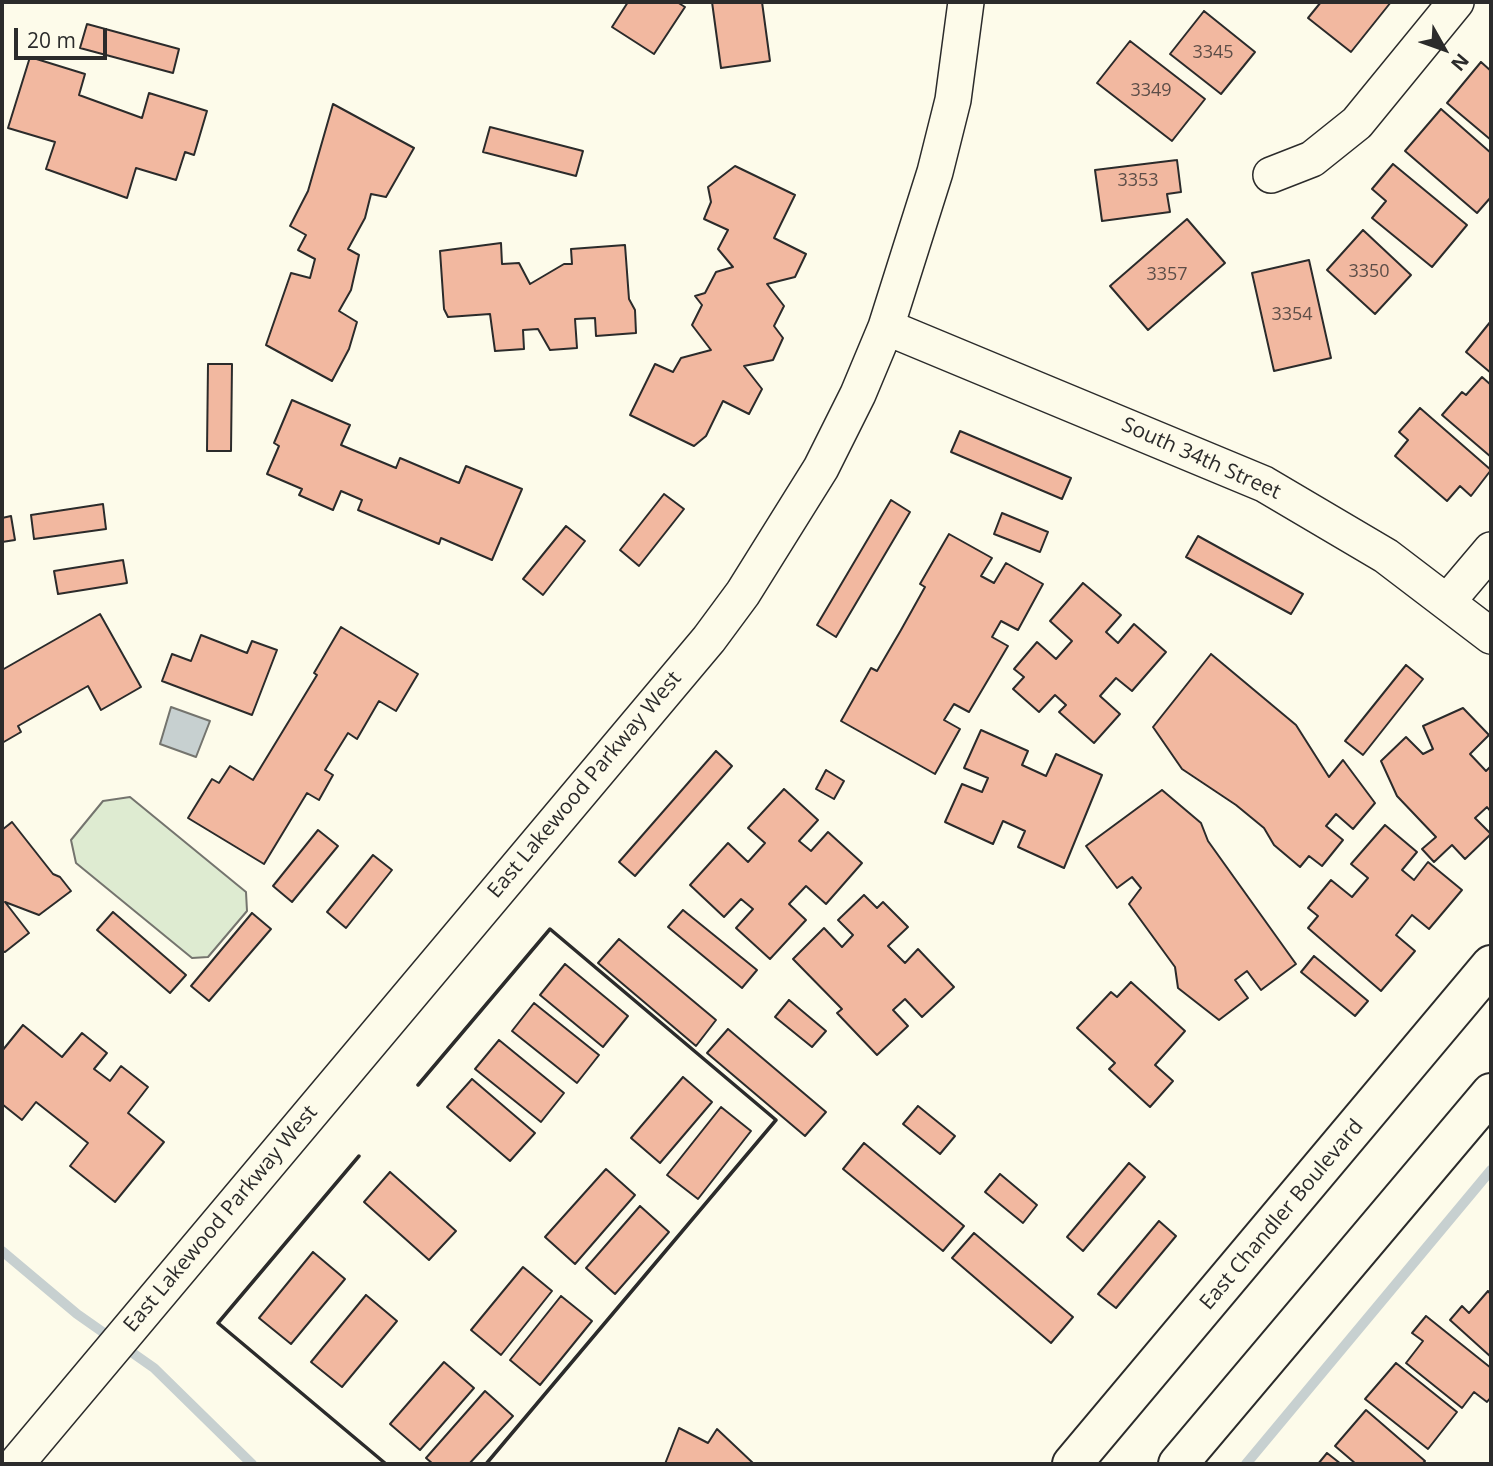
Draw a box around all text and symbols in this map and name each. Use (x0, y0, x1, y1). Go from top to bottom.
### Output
scale bar (18, 14, 110, 58)
north arrow (1409, 14, 1479, 84)
text: 20 m (27, 26, 76, 54)
house number: 3345 (1192, 42, 1234, 64)
text: N (1445, 48, 1475, 77)
house number: 3349 (1130, 80, 1172, 102)
house number: 3353 (1117, 170, 1159, 192)
house number: 3350 (1348, 261, 1390, 283)
house number: 3357 (1146, 264, 1188, 286)
house number: 3354 (1271, 304, 1313, 326)
street label: South 34th Street (1118, 413, 1284, 505)
street label: East Lakewood Parkway West (483, 667, 687, 903)
street label: East Lakewood Parkway West (119, 1101, 323, 1337)
street label: East Chandler Boulevard (1195, 1115, 1369, 1315)

